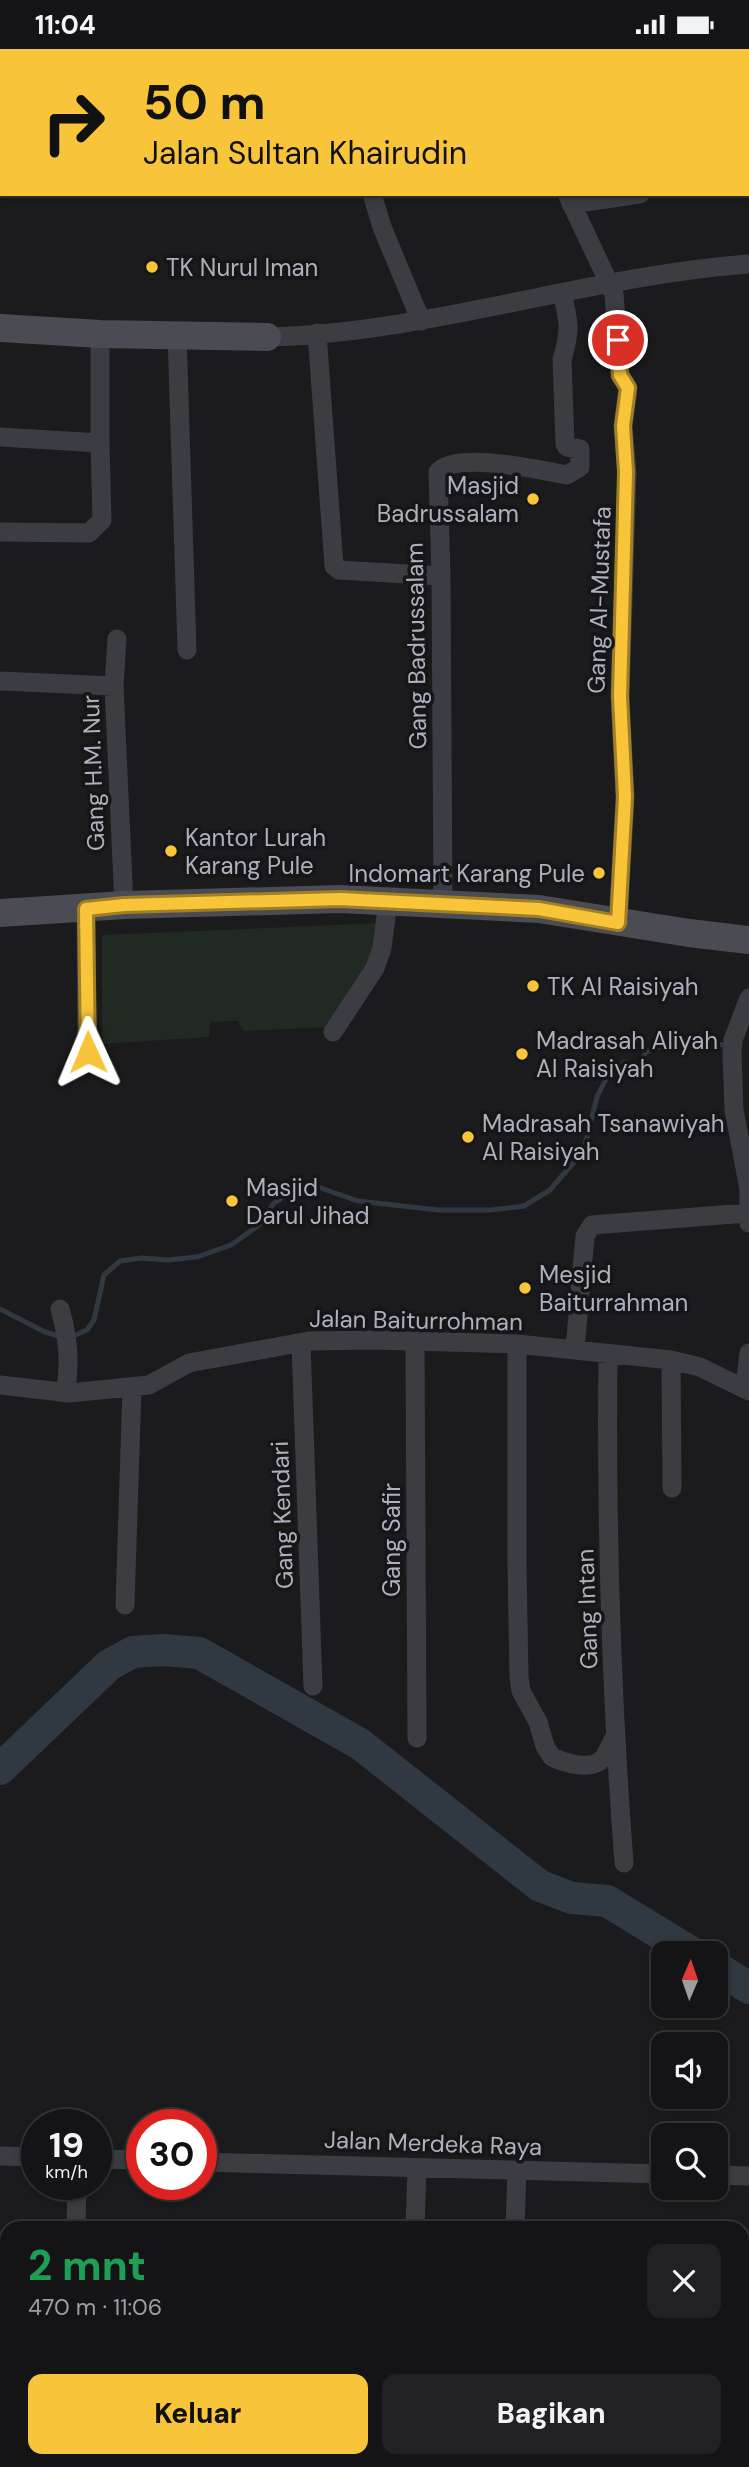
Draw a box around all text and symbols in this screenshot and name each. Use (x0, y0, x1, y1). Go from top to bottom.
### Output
text: 11:04 (35, 8, 96, 42)
text: 50 m (143, 70, 266, 134)
icon: right (28, 77, 119, 168)
text: Jalan Sultan Khairudin (143, 132, 467, 174)
place label: TK Nurul Iman (166, 252, 318, 283)
marker: TK Nurul Iman (144, 259, 160, 275)
pin (588, 310, 648, 370)
icon: arrive (599, 321, 637, 359)
place label: Masjid Badrussalam (377, 470, 519, 529)
marker: Masjid Badrussalam (525, 491, 541, 507)
street label: Gang Al-Mustafa (580, 506, 618, 694)
street label: Gang Badrussalam (399, 542, 433, 750)
street label: Gang H.M. Nur (75, 694, 111, 852)
place label: Kantor Lurah Karang Pule (185, 822, 326, 881)
marker: Kantor Lurah Karang Pule (163, 843, 179, 859)
place label: Indomart Karang Pule (349, 858, 585, 889)
marker: Indomart Karang Pule (591, 865, 607, 881)
place label: TK Al Raisiyah (547, 971, 699, 1002)
marker: TK Al Raisiyah (525, 978, 541, 994)
position arrow (51, 1015, 125, 1089)
place label: Madrasah Aliyah Al Raisiyah (536, 1025, 718, 1084)
marker: Madrasah Aliyah Al Raisiyah (514, 1046, 530, 1062)
place label: Madrasah Tsanawiyah Al Raisiyah (482, 1108, 725, 1167)
marker: Madrasah Tsanawiyah Al Raisiyah (460, 1129, 476, 1145)
place label: Masjid Darul Jihad (246, 1172, 370, 1231)
marker: Masjid Darul Jihad (224, 1193, 240, 1209)
place label: Mesjid Baiturrahman (539, 1259, 688, 1318)
marker: Mesjid Baiturrahman (517, 1280, 533, 1296)
street label: Jalan Baiturrohman (309, 1303, 523, 1337)
street label: Gang Kendari (264, 1440, 300, 1590)
street label: Gang Safir (376, 1483, 407, 1597)
street label: Gang Intan (569, 1548, 605, 1670)
north arrow (651, 1941, 728, 2018)
map controls (651, 1941, 728, 2200)
button: sound (651, 2032, 728, 2109)
speed limit sign: 30 (126, 2109, 217, 2200)
text: 19 (49, 2122, 84, 2168)
button: search (651, 2123, 728, 2200)
street label: Jalan Merdeka Raya (323, 2124, 543, 2162)
text: km/h (45, 2160, 88, 2184)
text: 2 mnt (28, 2238, 146, 2293)
button: close (647, 2244, 721, 2318)
text: 470 m · 11:06 (28, 2292, 162, 2322)
button: Keluar (28, 2374, 368, 2454)
button: Bagikan (382, 2374, 721, 2454)

